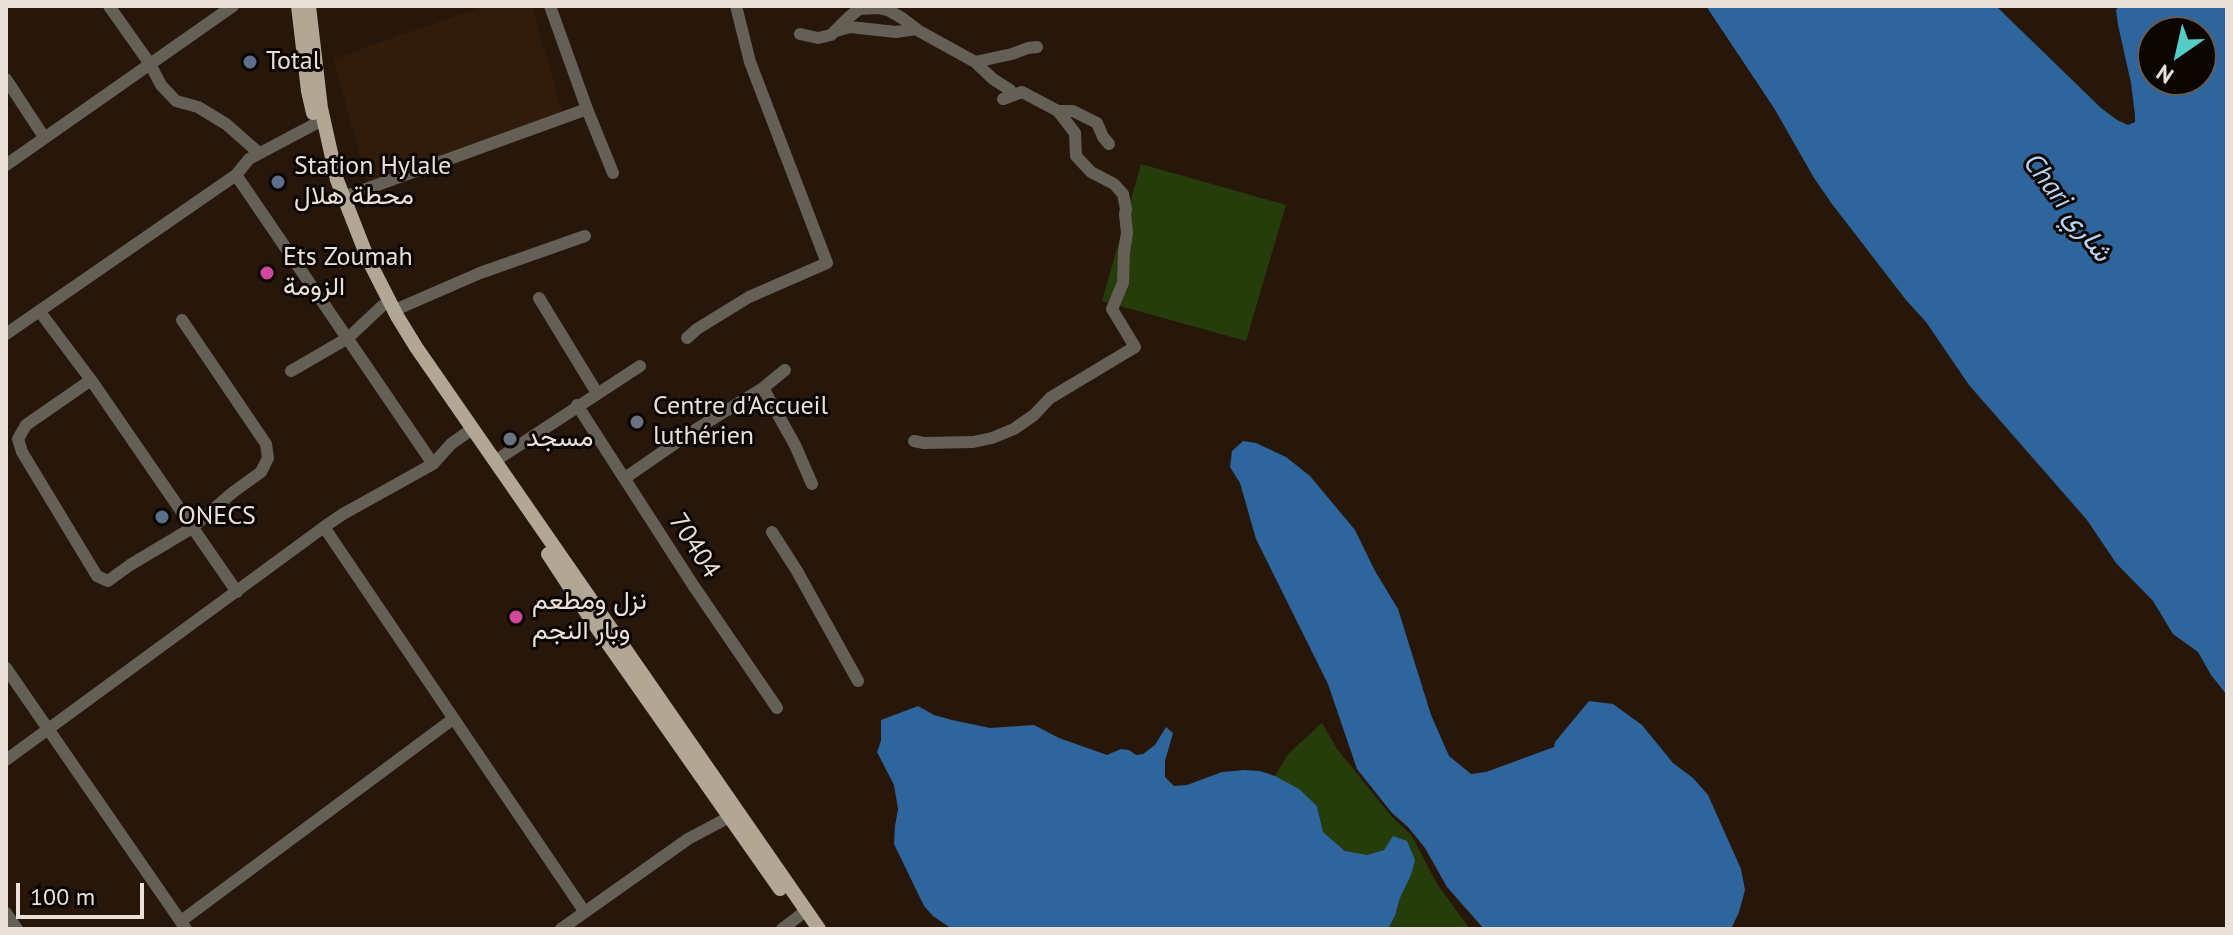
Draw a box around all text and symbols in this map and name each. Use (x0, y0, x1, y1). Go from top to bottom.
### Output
north arrow (2137, 16, 2217, 96)
place label: Total (266, 46, 320, 78)
marker: Total (241, 53, 259, 71)
text: N (2151, 59, 2179, 90)
water label: Chari شاري (2016, 147, 2118, 269)
place label: Station Hylale محطة هلال (294, 151, 451, 212)
marker: Station Hylale محطة هلال (269, 173, 287, 191)
place label: Ets Zoumah الزومة (283, 242, 413, 304)
marker: Ets Zoumah الزومة (258, 264, 276, 282)
place label: Centre d'Accueil luthérien (653, 391, 828, 452)
marker: Centre d'Accueil luthérien (628, 413, 646, 431)
place label: مسجد (526, 423, 593, 455)
marker: مسجد (501, 430, 519, 448)
place label: ONECS (178, 501, 256, 533)
marker: ONECS (153, 508, 171, 526)
street label: 70404 (662, 508, 726, 584)
place label: نزل ومطعم وبار النجم (532, 586, 647, 648)
marker: نزل ومطعم وبار النجم (507, 608, 525, 626)
scale bar (20, 867, 148, 917)
text: 100 m (30, 881, 95, 912)

